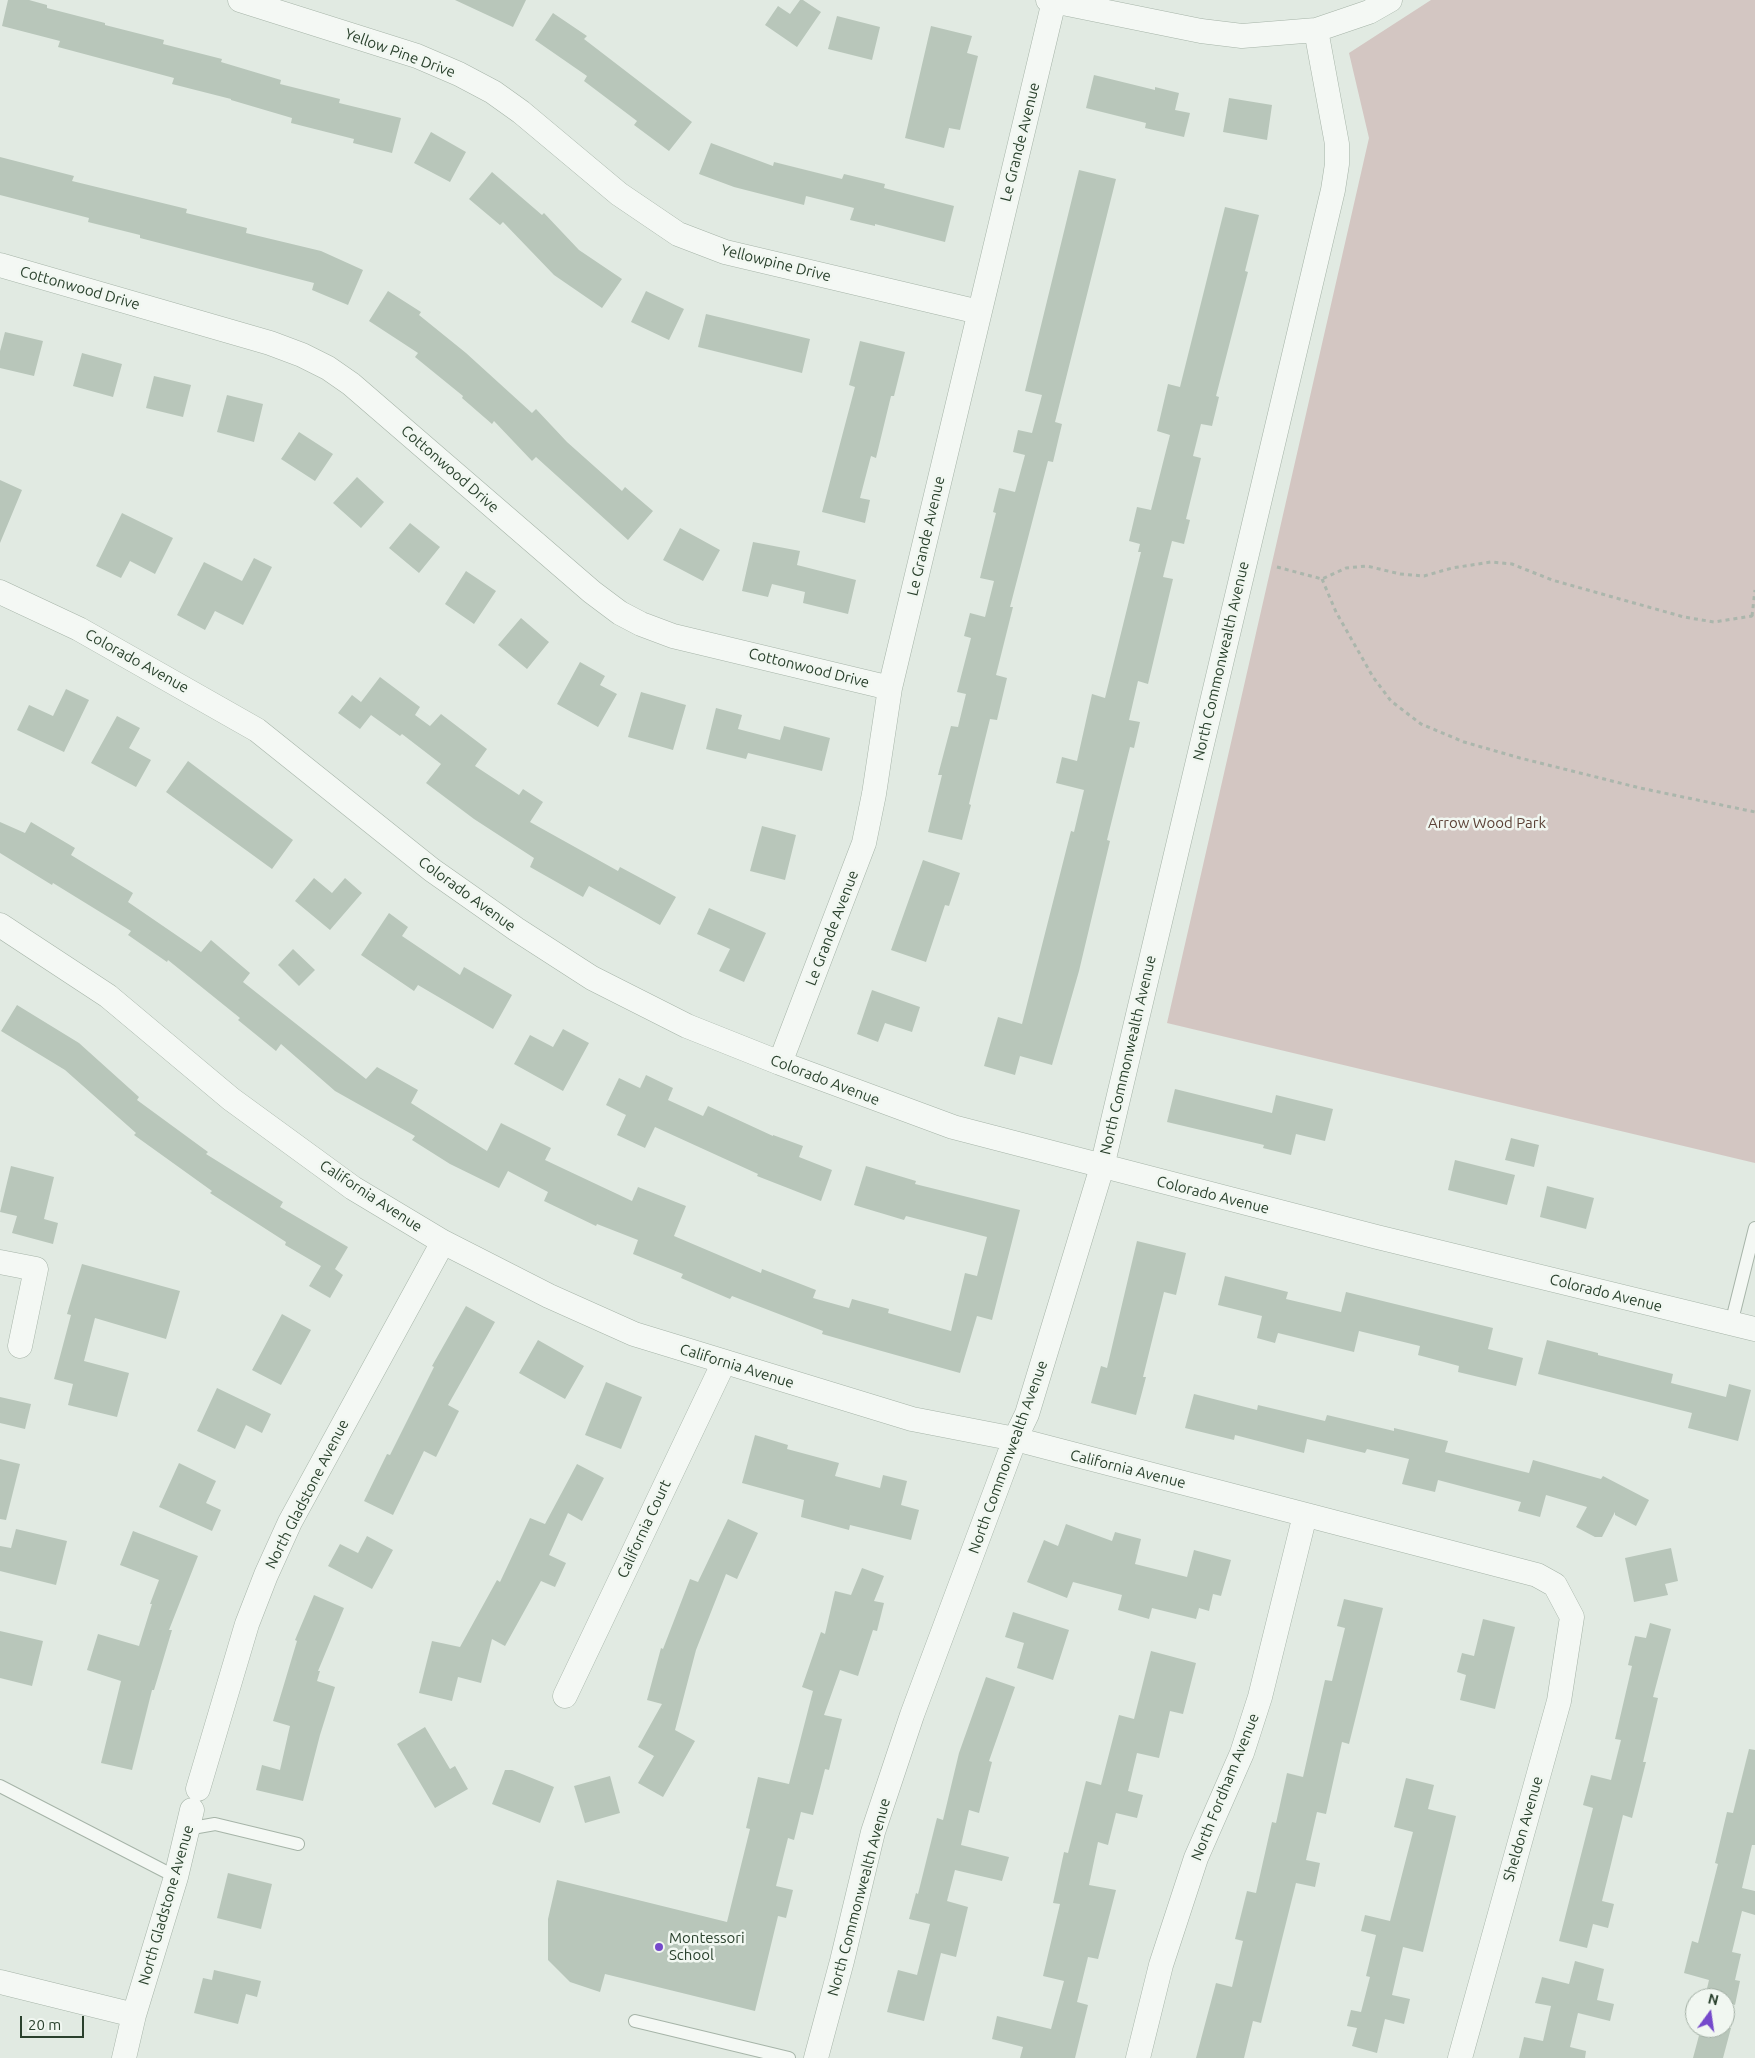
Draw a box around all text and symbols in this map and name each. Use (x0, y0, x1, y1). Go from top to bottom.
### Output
street label: Yellow Pine Drive (342, 25, 458, 81)
street label: Le Grande Avenue (996, 81, 1044, 203)
street label: Yellowpine Drive (719, 241, 833, 285)
street label: Cottonwood Drive (18, 262, 142, 314)
street label: Cottonwood Drive (397, 422, 503, 516)
street label: Le Grande Avenue (903, 474, 949, 598)
street label: North Commonwealth Avenue (1189, 559, 1253, 763)
street label: Colorado Avenue (82, 625, 192, 697)
street label: Cottonwood Drive (747, 644, 871, 692)
park label: Arrow Wood Park (1428, 814, 1546, 832)
street label: Colorado Avenue (415, 853, 519, 935)
street label: Le Grande Avenue (802, 868, 862, 988)
street label: North Commonwealth Avenue (1096, 953, 1160, 1157)
street label: Colorado Avenue (768, 1051, 882, 1109)
street label: California Avenue (316, 1156, 426, 1236)
street label: Colorado Avenue (1155, 1172, 1271, 1218)
street label: Colorado Avenue (1548, 1270, 1664, 1316)
street label: California Avenue (678, 1340, 796, 1392)
street label: North Commonwealth Avenue (965, 1358, 1051, 1556)
street label: North Gladstone Avenue (261, 1416, 353, 1572)
street label: California Avenue (1068, 1446, 1188, 1492)
street label: California Court (613, 1477, 675, 1581)
street label: North Fordham Avenue (1187, 1711, 1263, 1863)
street label: Sheldon Avenue (1499, 1774, 1547, 1884)
street label: North Commonwealth Avenue (824, 1796, 894, 1998)
street label: North Gladstone Avenue (135, 1823, 197, 1987)
place label: Montessori School (669, 1929, 745, 1964)
marker: Montessori School (653, 1941, 665, 1953)
north arrow (1685, 1988, 1735, 2038)
text: N (1706, 1990, 1720, 2008)
scale bar (22, 2006, 86, 2038)
text: 20 m (28, 2016, 61, 2033)

